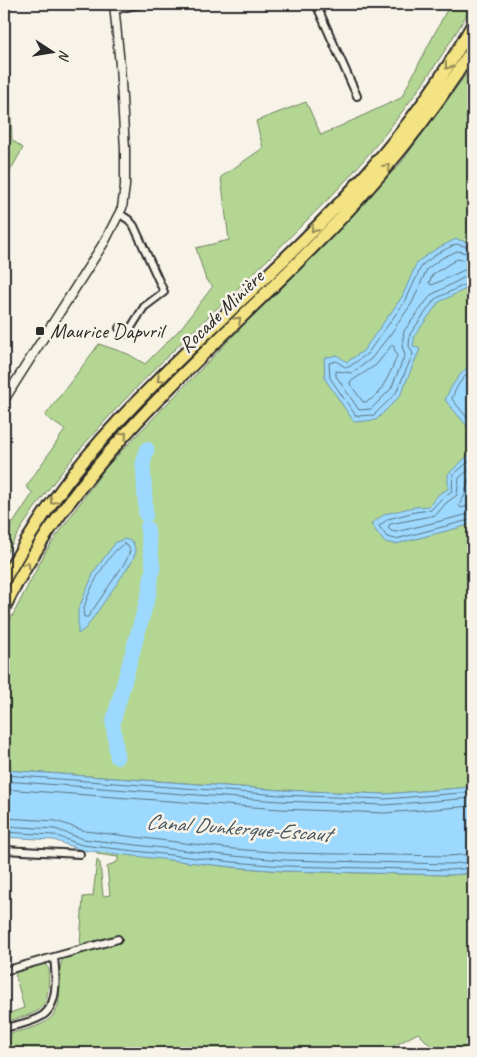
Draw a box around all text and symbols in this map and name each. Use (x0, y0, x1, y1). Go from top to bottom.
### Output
north arrow (28, 28, 78, 78)
text: N (55, 49, 73, 63)
one-way arrow (444, 60, 454, 69)
one-way arrow (381, 164, 390, 173)
one-way arrow (311, 223, 320, 232)
street label: Rocade Minière (173, 263, 271, 358)
one-way arrow (233, 317, 242, 326)
place label: Maurice Dapvril (50, 318, 167, 344)
marker: Maurice Dapvril (34, 325, 46, 337)
one-way arrow (157, 373, 166, 382)
one-way arrow (118, 432, 127, 441)
one-way arrow (50, 495, 59, 505)
one-way arrow (21, 562, 31, 571)
water label: Canal Dunkerque-Escaut (145, 808, 337, 849)

